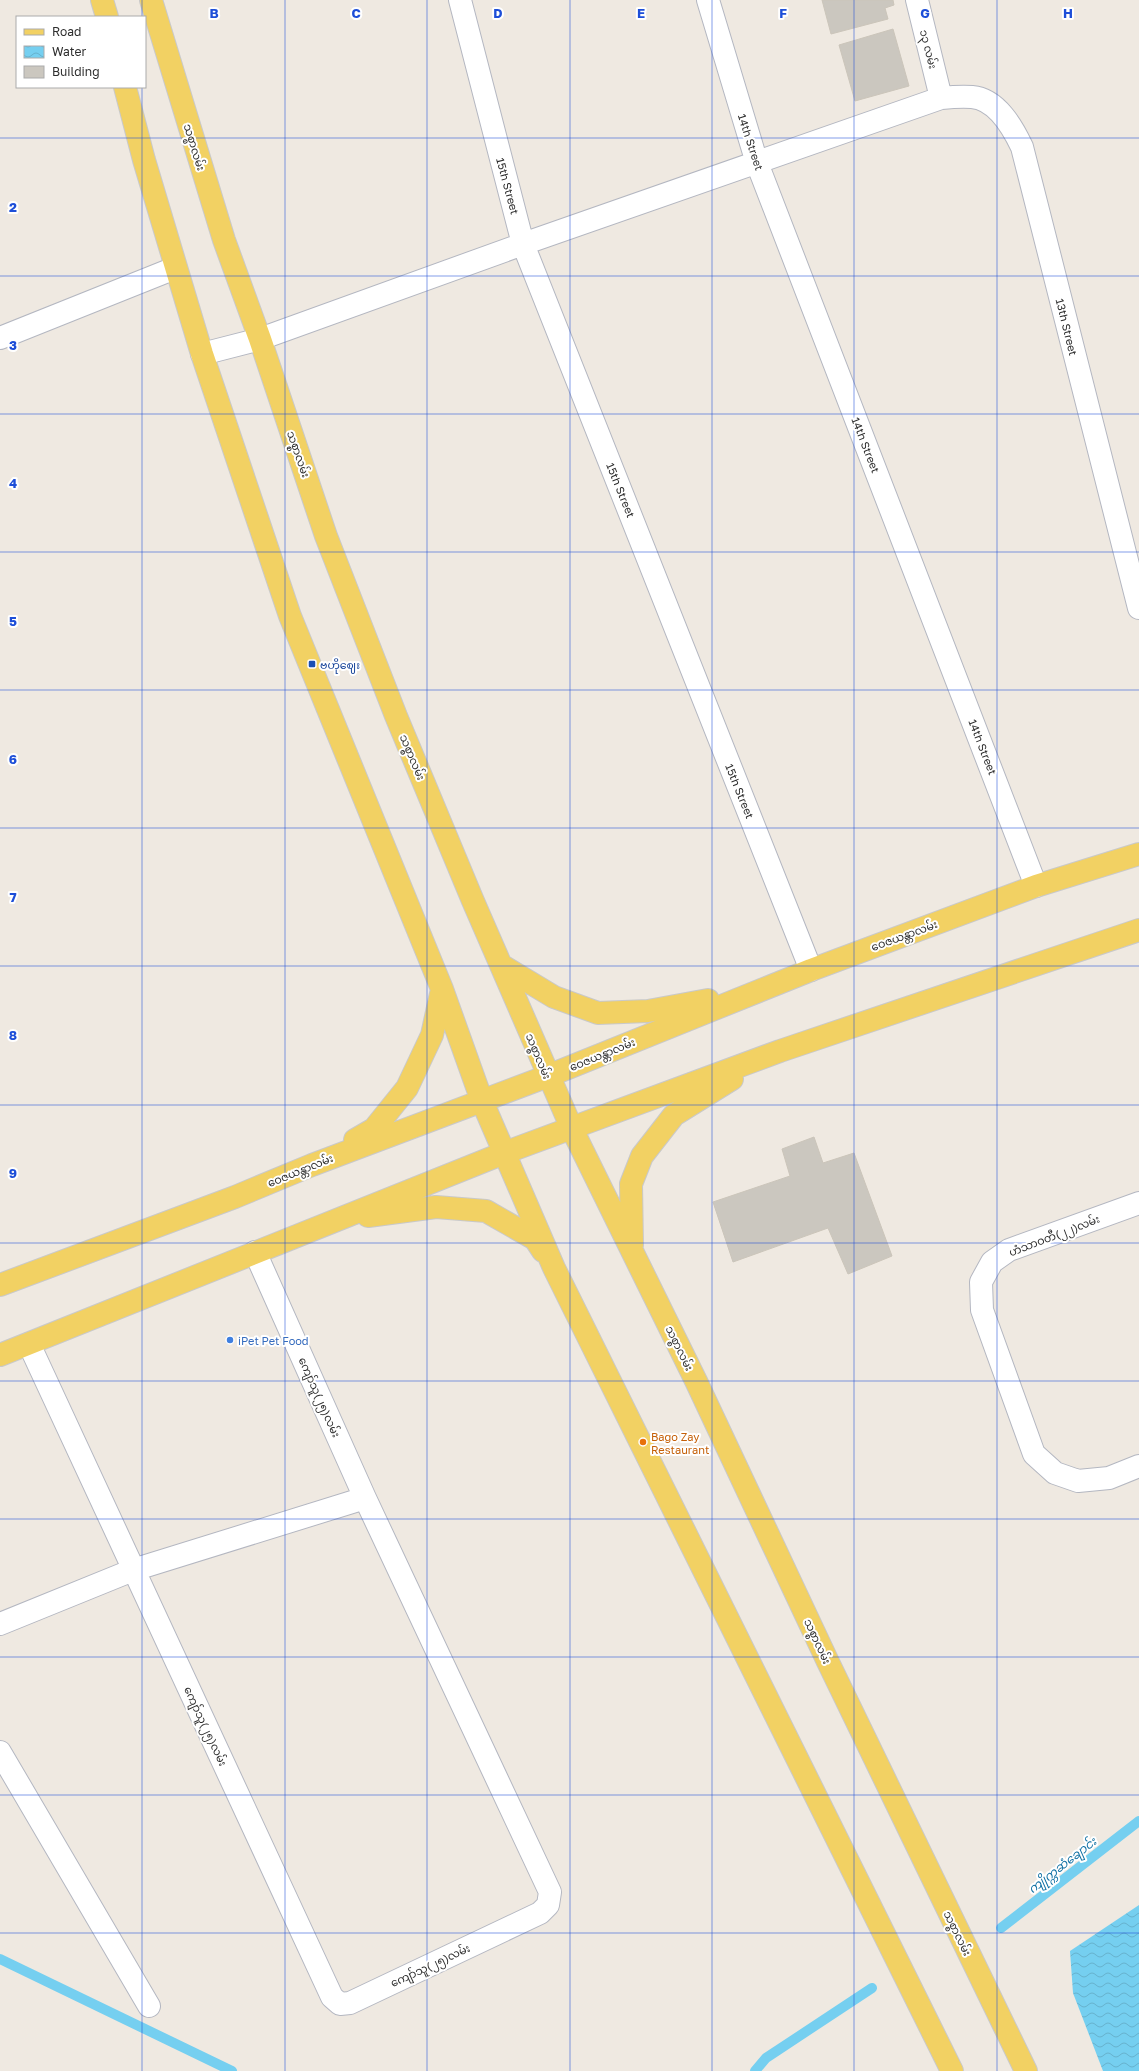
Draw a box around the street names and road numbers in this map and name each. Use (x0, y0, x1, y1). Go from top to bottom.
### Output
street label: ၁၃ လမ်း (915, 28, 940, 71)
street label: 14th Street (736, 112, 766, 172)
street label: သစ္စာလမ်း (179, 122, 208, 173)
street label: 15th Street (494, 156, 522, 216)
street label: 13th Street (1054, 297, 1080, 357)
street label: 14th Street (849, 415, 883, 475)
street label: သစ္စာလမ်း (282, 429, 313, 480)
street label: 15th Street (604, 461, 638, 519)
street label: 14th Street (966, 717, 1000, 777)
street label: သစ္စာလမ်း (395, 732, 429, 783)
street label: 15th Street (723, 762, 757, 820)
street label: ဝေဇယန္တာလမ်း (869, 917, 940, 956)
street label: သစ္စာလမ်း (521, 1031, 555, 1082)
street label: ဝေဇယန္တာလမ်း (567, 1035, 638, 1076)
street label: ဝေဇယန္တာလမ်း (265, 1151, 336, 1192)
street label: ဟံသာဝတီ(၂၂)လမ်း (1007, 1212, 1103, 1261)
street label: သစ္စာလမ်း (661, 1323, 697, 1374)
street label: ကျော်သူ(၂၅)လမ်း (294, 1355, 344, 1440)
street label: သစ္စာလမ်း (799, 1616, 834, 1667)
street label: ကျော်သူ(၂၅)လမ်း (179, 1684, 230, 1769)
street label: သစ္စာလမ်း (939, 1908, 975, 1959)
street label: ကျော်သူ(၂၅)လမ်း (388, 1941, 473, 1992)

